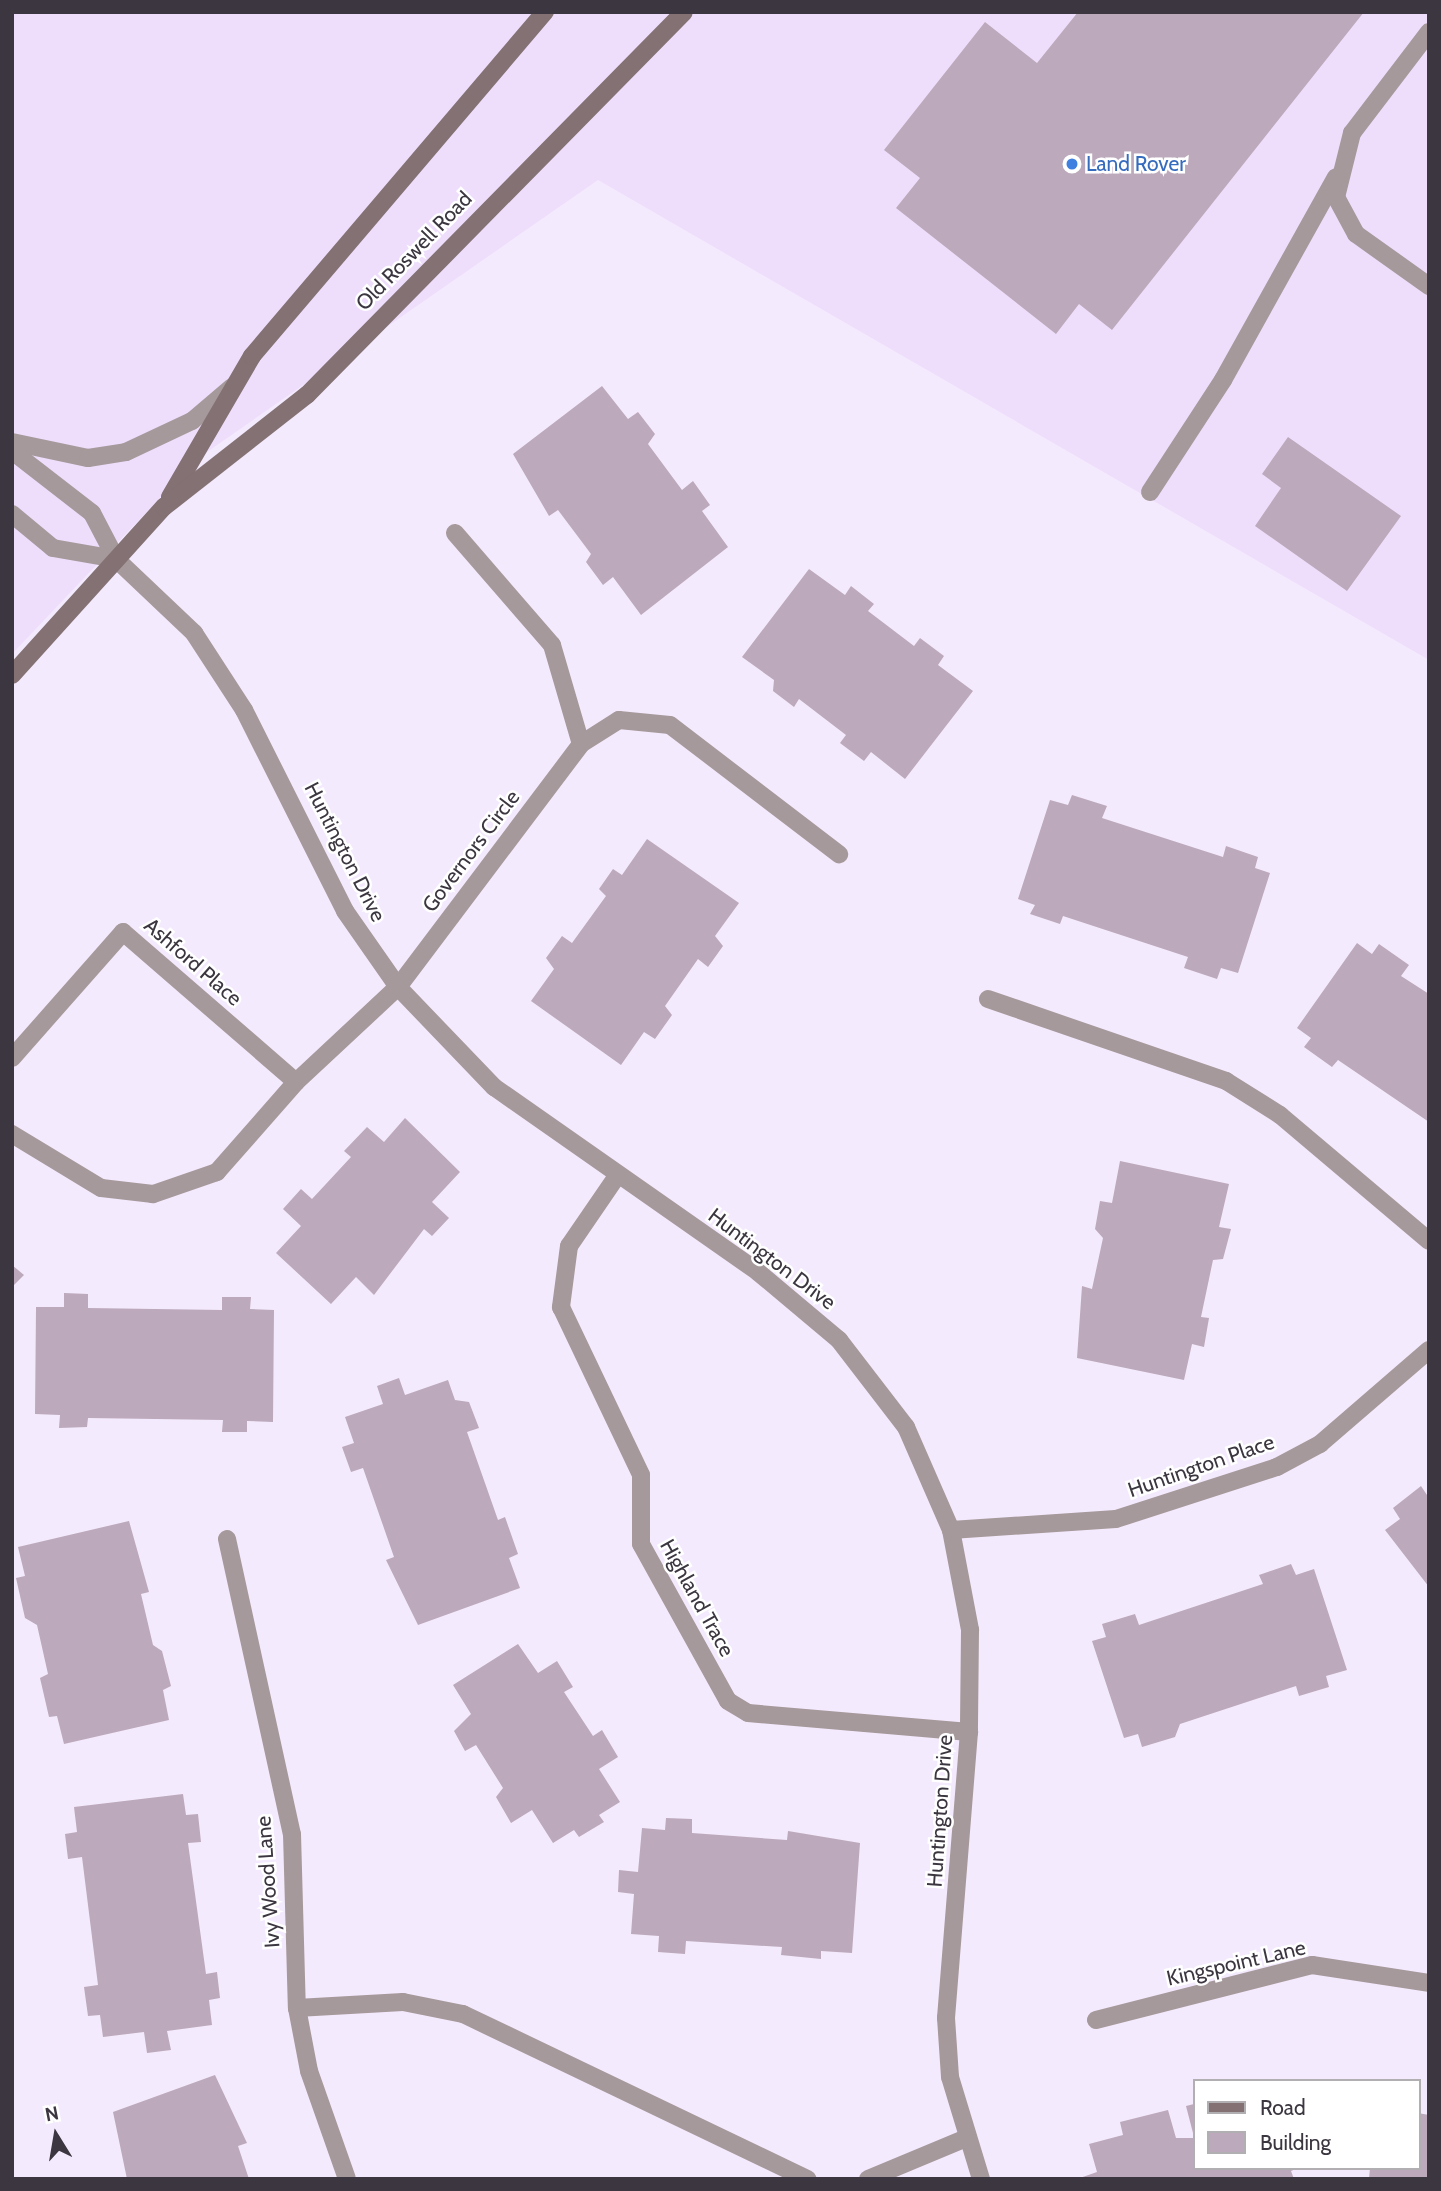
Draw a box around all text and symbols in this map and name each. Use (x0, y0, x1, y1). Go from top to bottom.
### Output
place label: Land Rover (1086, 151, 1186, 177)
marker: Land Rover (1064, 156, 1080, 172)
street label: Old Roswell Road (351, 186, 477, 316)
street label: Huntington Drive (299, 778, 391, 926)
street label: Governors Circle (417, 785, 525, 917)
street label: Ashford Place (139, 913, 247, 1011)
street label: Huntington Drive (703, 1203, 841, 1315)
street label: Huntington Place (1125, 1429, 1277, 1503)
street label: Highland Trace (654, 1535, 740, 1661)
street label: Huntington Drive (922, 1734, 958, 1888)
street label: Ivy Wood Lane (251, 1815, 285, 1949)
street label: Kingspoint Lane (1164, 1935, 1308, 1991)
legend (1192, 2079, 1420, 2170)
text: Road (1260, 2095, 1306, 2120)
north arrow (21, 2100, 91, 2170)
text: N (43, 2101, 61, 2126)
text: Building (1260, 2130, 1331, 2155)

